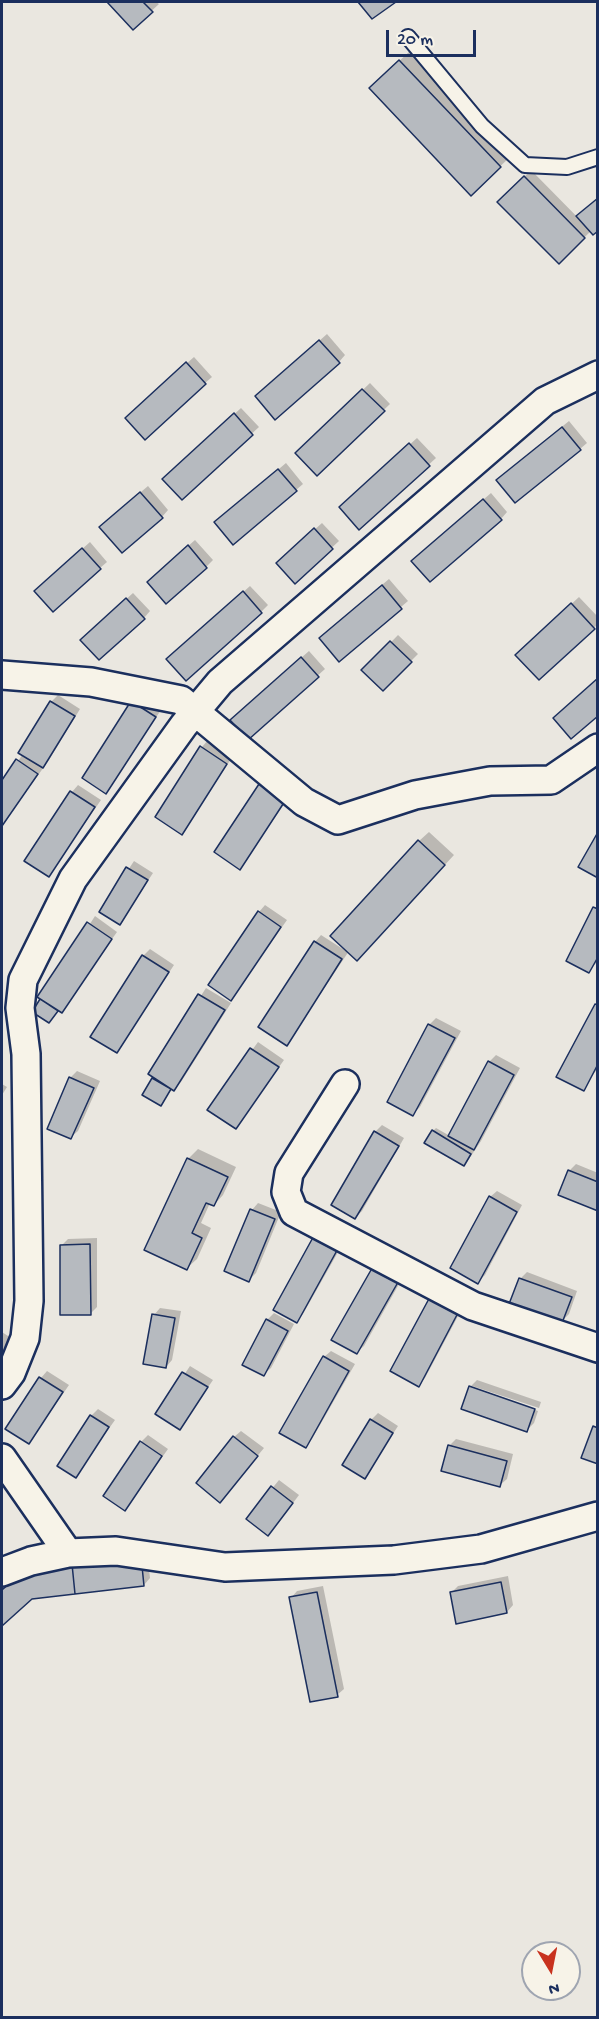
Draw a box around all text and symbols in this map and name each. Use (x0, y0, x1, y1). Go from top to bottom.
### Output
scale bar (389, 18, 479, 56)
text: 20 m (397, 30, 433, 51)
north arrow (521, 1941, 581, 2001)
text: N (547, 1977, 561, 1998)

